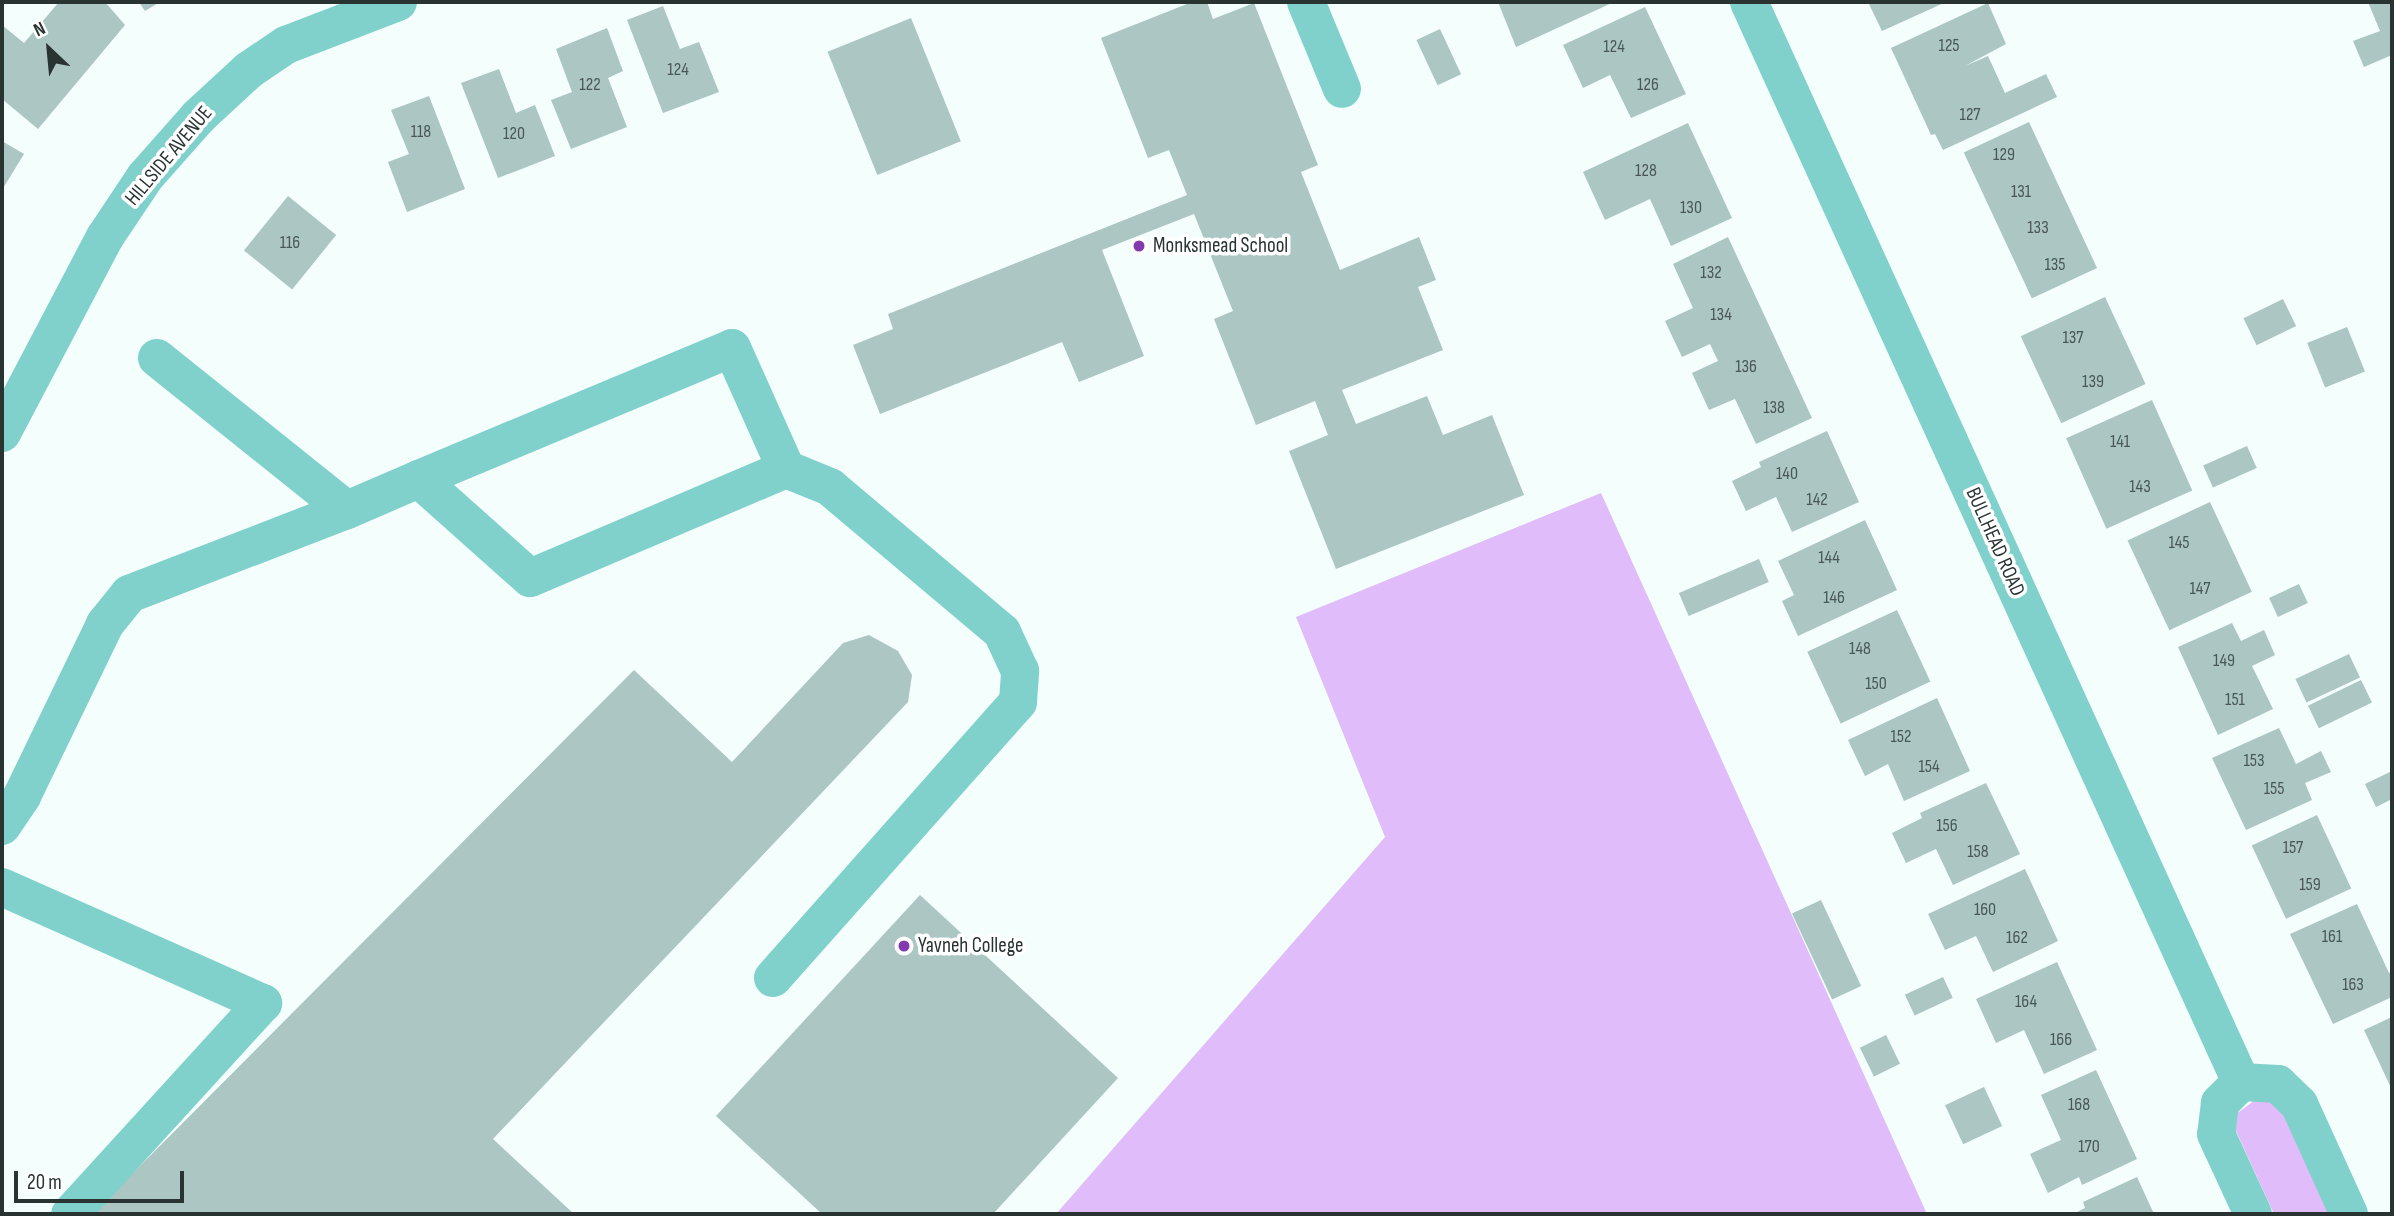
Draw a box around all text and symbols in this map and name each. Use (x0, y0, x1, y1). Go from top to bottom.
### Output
north arrow (14, 14, 84, 84)
text: N (30, 17, 49, 42)
house number: 125 (1938, 35, 1960, 57)
house number: 124 (1603, 36, 1625, 58)
house number: 124 (667, 59, 689, 81)
house number: 122 (579, 74, 601, 96)
house number: 126 (1637, 74, 1659, 96)
street label: HILLSIDE AVENUE (120, 101, 218, 211)
house number: 127 (1959, 104, 1981, 126)
house number: 118 (411, 121, 431, 143)
house number: 120 (503, 123, 525, 145)
house number: 129 (1993, 144, 2015, 166)
house number: 128 (1635, 160, 1657, 182)
house number: 131 (2011, 181, 2031, 203)
house number: 130 (1680, 197, 1702, 219)
house number: 133 (2027, 217, 2049, 239)
house number: 116 (280, 232, 300, 254)
place label: Monksmead School (1153, 233, 1288, 259)
marker: Monksmead School (1131, 238, 1147, 254)
house number: 135 (2044, 254, 2066, 276)
house number: 132 (1700, 262, 1722, 284)
house number: 134 (1710, 304, 1732, 326)
house number: 137 (2062, 327, 2084, 349)
house number: 136 (1735, 356, 1757, 378)
house number: 139 (2082, 371, 2104, 393)
house number: 138 (1763, 397, 1785, 419)
house number: 141 (2110, 431, 2130, 453)
house number: 140 (1776, 463, 1798, 485)
house number: 143 (2129, 476, 2151, 498)
street label: BULLHEAD ROAD (1960, 484, 2030, 600)
house number: 142 (1806, 489, 1828, 511)
house number: 145 (2168, 532, 2190, 554)
house number: 144 (1818, 547, 1840, 569)
house number: 147 (2190, 578, 2210, 600)
house number: 146 (1823, 587, 1845, 609)
house number: 148 (1849, 638, 1871, 660)
house number: 149 (2213, 650, 2235, 672)
house number: 150 (1865, 673, 1887, 695)
house number: 151 (2225, 689, 2245, 711)
house number: 152 (1891, 726, 1911, 748)
house number: 153 (2243, 750, 2265, 772)
house number: 154 (1918, 756, 1940, 778)
house number: 155 (2264, 778, 2284, 800)
house number: 156 (1936, 815, 1958, 837)
house number: 157 (2283, 837, 2303, 859)
house number: 158 (1967, 841, 1989, 863)
house number: 159 (2299, 874, 2321, 896)
house number: 160 (1974, 899, 1996, 921)
house number: 161 (2322, 926, 2342, 948)
house number: 162 (2006, 927, 2028, 949)
place label: Yavneh College (918, 933, 1023, 959)
marker: Yavneh College (896, 938, 912, 954)
house number: 163 (2342, 974, 2364, 996)
house number: 164 (2015, 991, 2037, 1013)
house number: 166 (2050, 1029, 2072, 1051)
house number: 168 (2068, 1094, 2090, 1116)
house number: 170 (2078, 1136, 2100, 1158)
scale bar (18, 1156, 187, 1200)
text: 20 m (27, 1170, 62, 1195)

